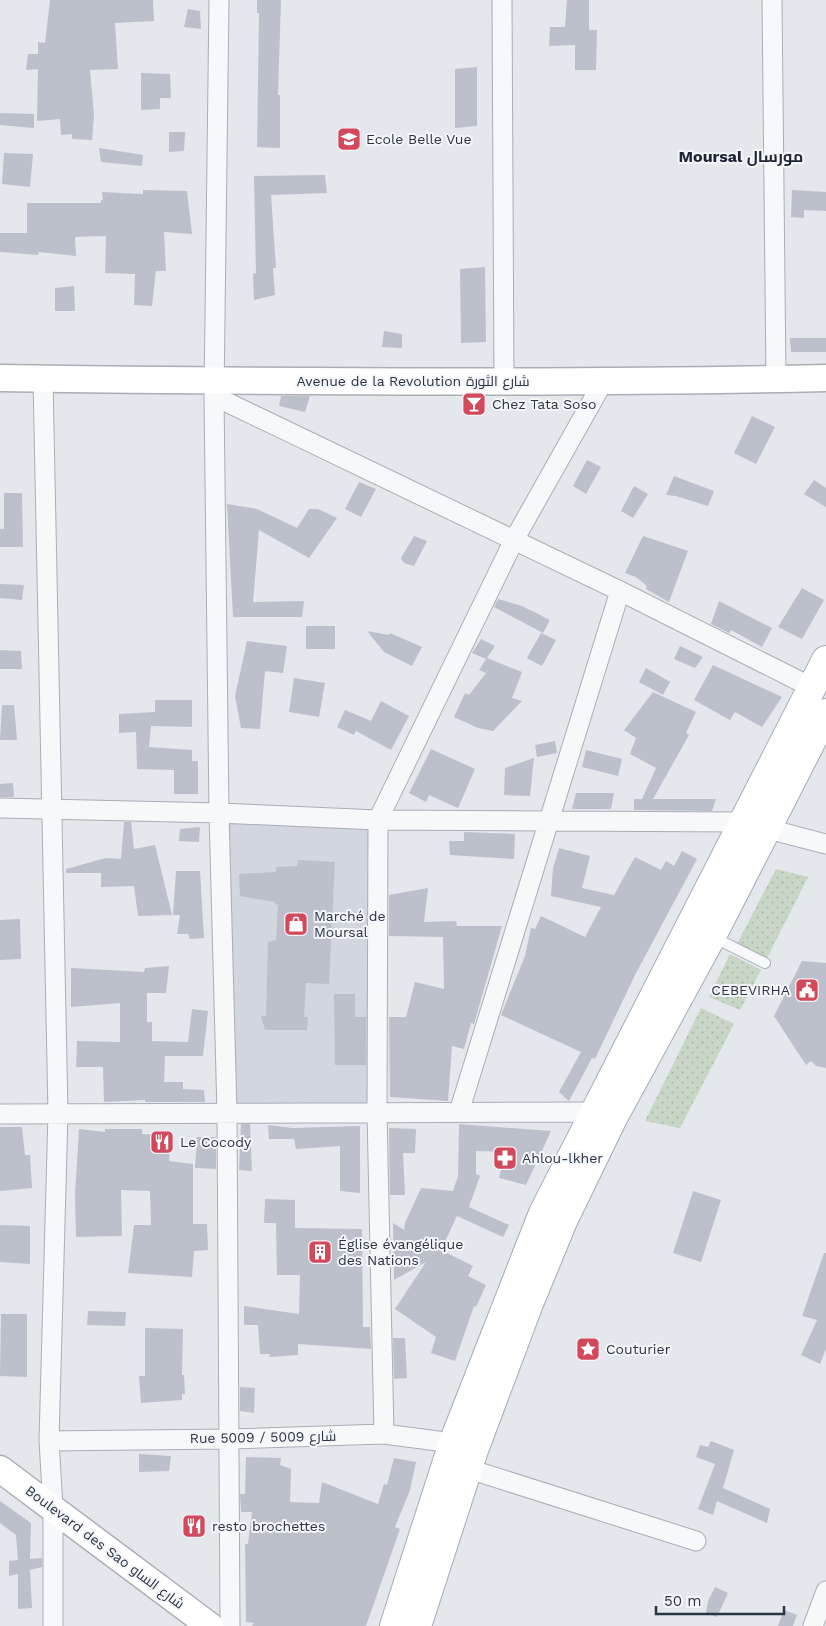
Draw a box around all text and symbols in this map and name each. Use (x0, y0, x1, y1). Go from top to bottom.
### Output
school or university icon: Ecole Belle Vue (336, 126, 362, 152)
place label: Ecole Belle Vue (366, 131, 472, 147)
district label: Moursal مورسال (679, 147, 803, 166)
street label: Avenue de la Revolution شارع الثورة (296, 373, 530, 390)
bar icon: Chez Tata Soso (461, 391, 487, 417)
place label: Chez Tata Soso (492, 396, 596, 412)
place label: Marché de Moursal (314, 908, 386, 940)
shop icon: Marché de Moursal (283, 911, 309, 937)
public building icon: CEBEVIRHA (794, 977, 820, 1003)
place label: CEBEVIRHA (711, 982, 790, 998)
restaurant icon: Le Cocody (149, 1129, 175, 1155)
place label: Le Cocody (180, 1134, 252, 1150)
pharmacy icon: Ahlou-lkher (492, 1145, 518, 1171)
place label: Ahlou-lkher (522, 1150, 603, 1166)
place label: Église évangélique des Nations (338, 1236, 463, 1268)
building icon: Église évangélique des Nations (307, 1239, 333, 1265)
place icon: Couturier (575, 1336, 601, 1362)
place label: Couturier (606, 1341, 671, 1357)
street label: Rue 5009 / شارع 5009 (190, 1428, 336, 1447)
street label: Boulevard des Sao شارع الساو (22, 1482, 188, 1613)
restaurant icon: resto brochettes (181, 1513, 207, 1539)
place label: resto brochettes (212, 1518, 325, 1534)
scale bar (656, 1584, 784, 1616)
text: 50 m (664, 1592, 701, 1610)

